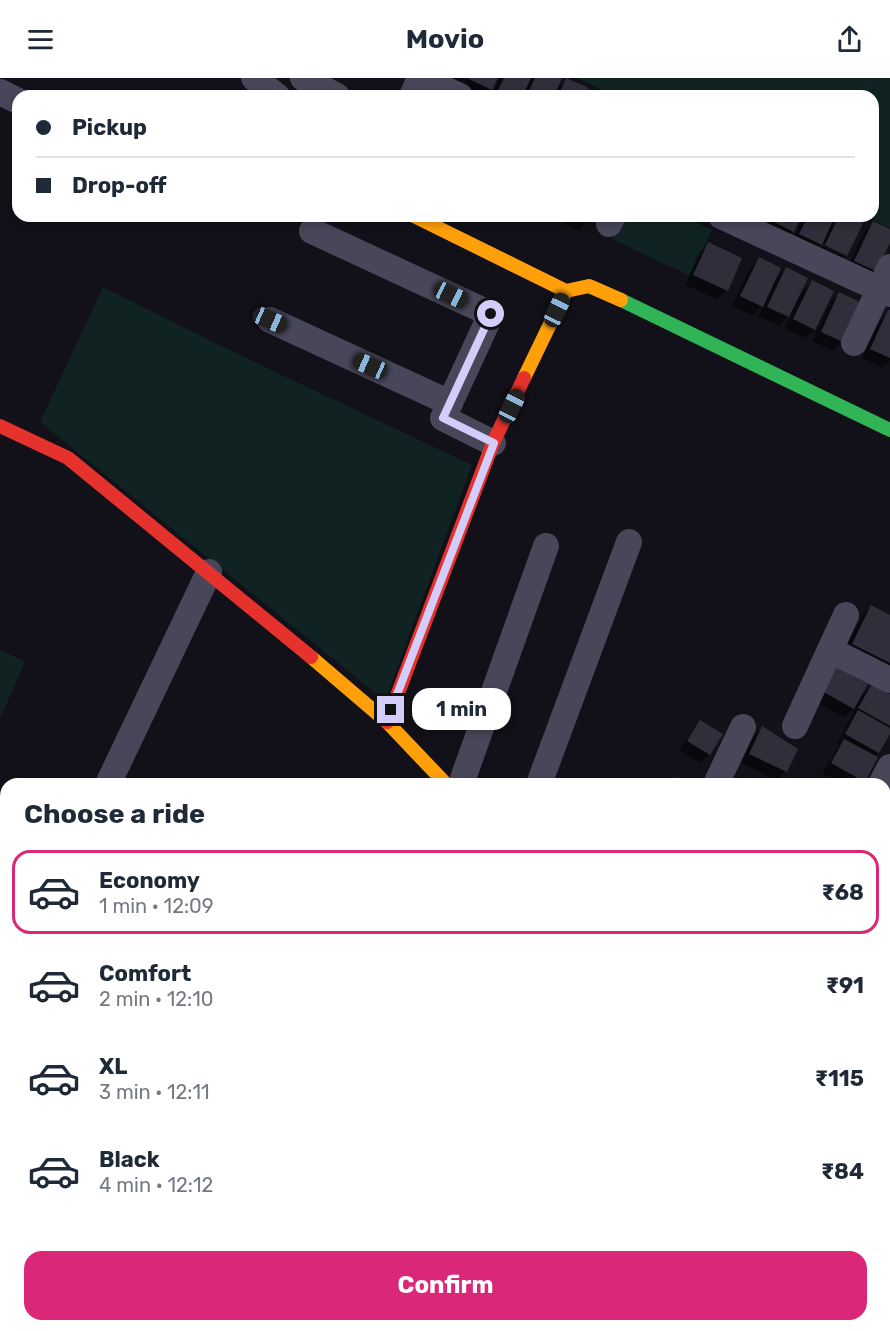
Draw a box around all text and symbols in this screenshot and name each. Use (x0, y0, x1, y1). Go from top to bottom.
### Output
icon: menu (24, 23, 57, 56)
text: Movio (406, 23, 484, 55)
icon: share (833, 23, 866, 56)
text: Pickup (72, 114, 147, 141)
text: Drop-off (72, 172, 167, 199)
car (431, 279, 471, 311)
car (541, 290, 573, 330)
route start (477, 300, 504, 327)
car (250, 304, 290, 336)
car (350, 350, 390, 382)
car (496, 386, 528, 426)
callout: 1 min (412, 689, 511, 731)
route end (377, 696, 404, 723)
text: 1 min (436, 697, 487, 721)
text: Choose a ride (24, 798, 205, 830)
icon: car (27, 865, 81, 919)
text: Economy (99, 867, 200, 894)
text: ₹68 (822, 879, 864, 906)
text: 1 min · 12:09 (99, 894, 214, 918)
icon: car (27, 958, 81, 1012)
text: Comfort (99, 960, 191, 987)
text: ₹91 (826, 972, 864, 999)
text: 2 min · 12:10 (99, 987, 213, 1011)
icon: car (27, 1051, 81, 1105)
text: XL (99, 1053, 127, 1080)
text: ₹115 (815, 1065, 864, 1092)
text: 3 min · 12:11 (99, 1080, 210, 1104)
icon: car (27, 1144, 81, 1198)
text: Black (99, 1146, 160, 1173)
text: ₹84 (821, 1158, 864, 1185)
text: 4 min · 12:12 (99, 1173, 213, 1197)
button: Confirm (24, 1251, 867, 1320)

